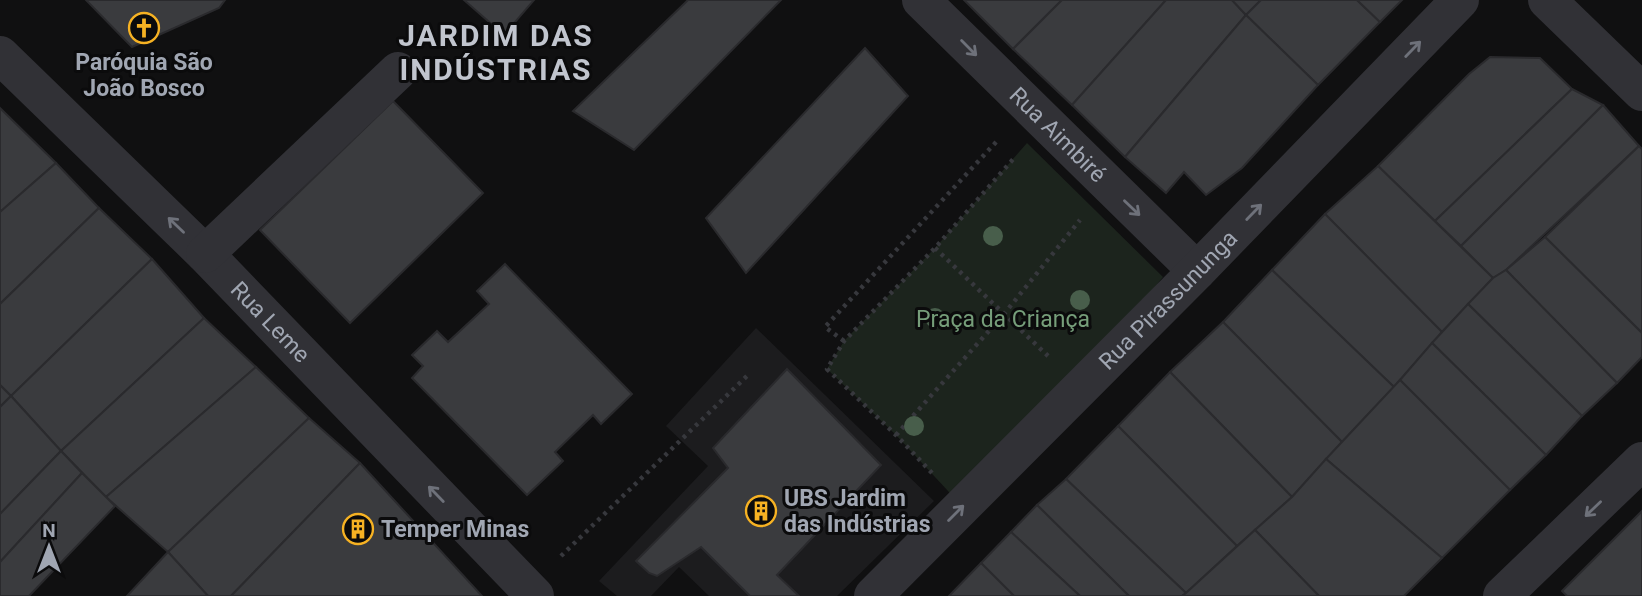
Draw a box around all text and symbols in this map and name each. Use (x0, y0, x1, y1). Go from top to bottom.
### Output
church icon: Paróquia São João Bosco (127, 11, 161, 45)
district label: JARDIM DAS INDÚSTRIAS (398, 18, 594, 87)
one-way arrow (961, 40, 978, 57)
one-way arrow (1404, 41, 1421, 58)
place label: Paróquia São João Bosco (75, 49, 213, 102)
street label: Rua Aimbiré (1004, 81, 1112, 188)
one-way arrow (1123, 199, 1140, 216)
one-way arrow (1246, 204, 1263, 221)
one-way arrow (167, 217, 184, 234)
street label: Rua Pirassununga (1093, 225, 1243, 375)
street label: Rua Leme (225, 276, 316, 368)
park label: Praça da Criança (916, 306, 1090, 333)
place label: UBS Jardim das Indústrias (784, 485, 930, 538)
one-way arrow (428, 486, 445, 503)
building icon: UBS Jardim das Indústrias (744, 494, 778, 528)
one-way arrow (1585, 500, 1602, 517)
one-way arrow (947, 505, 964, 522)
north arrow (14, 512, 84, 582)
building icon: Temper Minas (341, 512, 375, 546)
place label: Temper Minas (381, 516, 529, 543)
text: N (42, 519, 56, 542)

